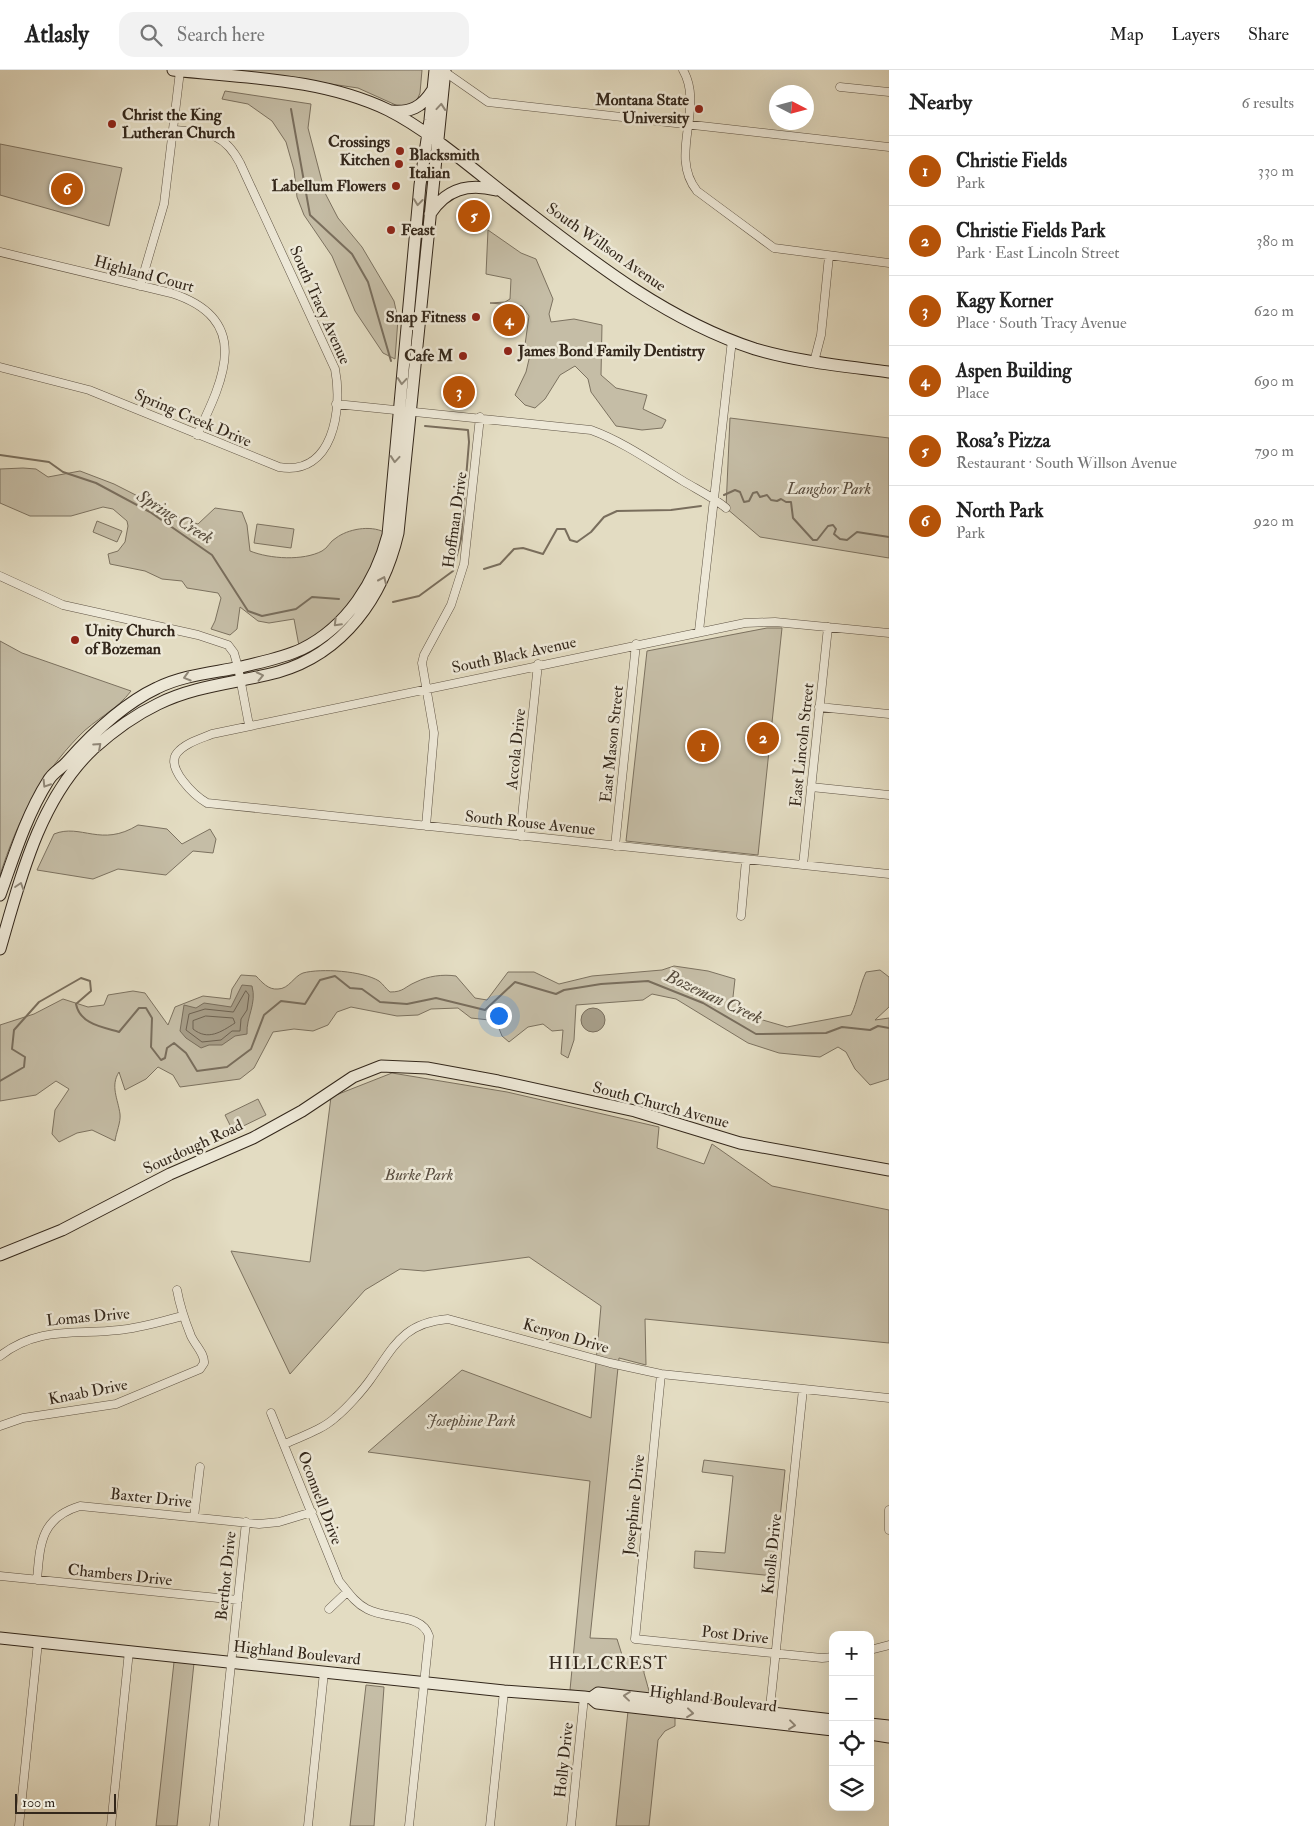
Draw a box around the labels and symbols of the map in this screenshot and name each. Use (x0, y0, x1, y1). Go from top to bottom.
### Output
north arrow (769, 85, 814, 130)
place label: Montana State University (594, 90, 690, 129)
one-way arrow (435, 102, 446, 110)
marker: Montana State University (693, 103, 705, 115)
place label: Christ the King Lutheran Church (122, 105, 236, 143)
marker: Christ the King Lutheran Church (106, 118, 118, 130)
place label: Crossings Kitchen (328, 132, 391, 170)
marker: Crossings Kitchen (394, 145, 406, 157)
place label: Blacksmith Italian (409, 145, 480, 183)
marker: Blacksmith Italian (393, 158, 405, 170)
pin: 6 (51, 170, 83, 208)
place label: Labellum Flowers (272, 176, 387, 196)
marker: Labellum Flowers (390, 180, 402, 192)
pin: 5 (458, 197, 490, 235)
one-way arrow (413, 198, 424, 206)
street label: South Willson Avenue (542, 198, 670, 296)
place label: Feast (401, 220, 435, 240)
marker: Feast (385, 224, 397, 236)
street label: South Tracy Avenue (285, 243, 355, 368)
street label: Highland Court (92, 251, 196, 297)
pin: 4 (493, 301, 525, 339)
place label: Snap Fitness (386, 307, 467, 328)
marker: Snap Fitness (470, 311, 482, 323)
place label: James Bond Family Dentistry (517, 341, 705, 362)
marker: James Bond Family Dentistry (502, 345, 514, 357)
place label: Cafe M (404, 346, 454, 366)
marker: Cafe M (457, 350, 469, 362)
pin: 3 (443, 373, 475, 411)
one-way arrow (397, 378, 408, 386)
street label: Spring Creek Drive (131, 384, 255, 453)
one-way arrow (389, 455, 400, 463)
street label: Hoffman Drive (438, 470, 472, 569)
park label: Langhor Park (786, 479, 872, 499)
water label: Spring Creek (132, 484, 218, 550)
one-way arrow (377, 576, 388, 585)
one-way arrow (334, 617, 343, 626)
place label: Unity Church of Bozeman (85, 621, 176, 659)
street label: South Black Avenue (450, 632, 578, 678)
marker: Unity Church of Bozeman (69, 634, 81, 646)
one-way arrow (256, 671, 265, 681)
one-way arrow (184, 672, 192, 682)
street label: East Lincoln Street (786, 682, 818, 808)
street label: East Mason Street (596, 685, 628, 803)
street label: Accola Drive (502, 707, 530, 791)
pin: 2 (747, 719, 779, 757)
pin: 1 (687, 727, 719, 765)
one-way arrow (92, 743, 101, 752)
one-way arrow (43, 779, 53, 788)
street label: South Rouse Avenue (464, 806, 596, 840)
one-way arrow (14, 882, 24, 890)
water label: Bozeman Creek (661, 964, 766, 1030)
your location (486, 1003, 512, 1029)
street label: South Church Avenue (591, 1077, 732, 1133)
street label: Sourdough Road (140, 1115, 246, 1179)
park label: Burke Park (384, 1165, 454, 1185)
street label: Lomas Drive (45, 1303, 131, 1331)
street label: Kenyon Drive (521, 1314, 612, 1358)
street label: Knaab Drive (47, 1374, 130, 1409)
park label: Josephine Park (426, 1411, 516, 1431)
street label: Oconnell Drive (293, 1448, 347, 1548)
street label: Josephine Drive (619, 1453, 650, 1558)
street label: Baxter Drive (109, 1484, 193, 1512)
street label: Knolls Drive (758, 1513, 786, 1595)
street label: Berthot Drive (211, 1530, 241, 1622)
street label: Chambers Drive (67, 1560, 174, 1590)
street label: Post Drive (700, 1622, 770, 1648)
street label: Highland Boulevard (232, 1636, 362, 1670)
district label: HILLCREST (548, 1652, 668, 1675)
street label: Highland Boulevard (648, 1681, 778, 1717)
one-way arrow (622, 1691, 630, 1702)
one-way arrow (686, 1707, 694, 1718)
one-way arrow (788, 1719, 796, 1730)
street label: Holly Drive (550, 1721, 578, 1799)
scale bar (15, 1791, 116, 1814)

